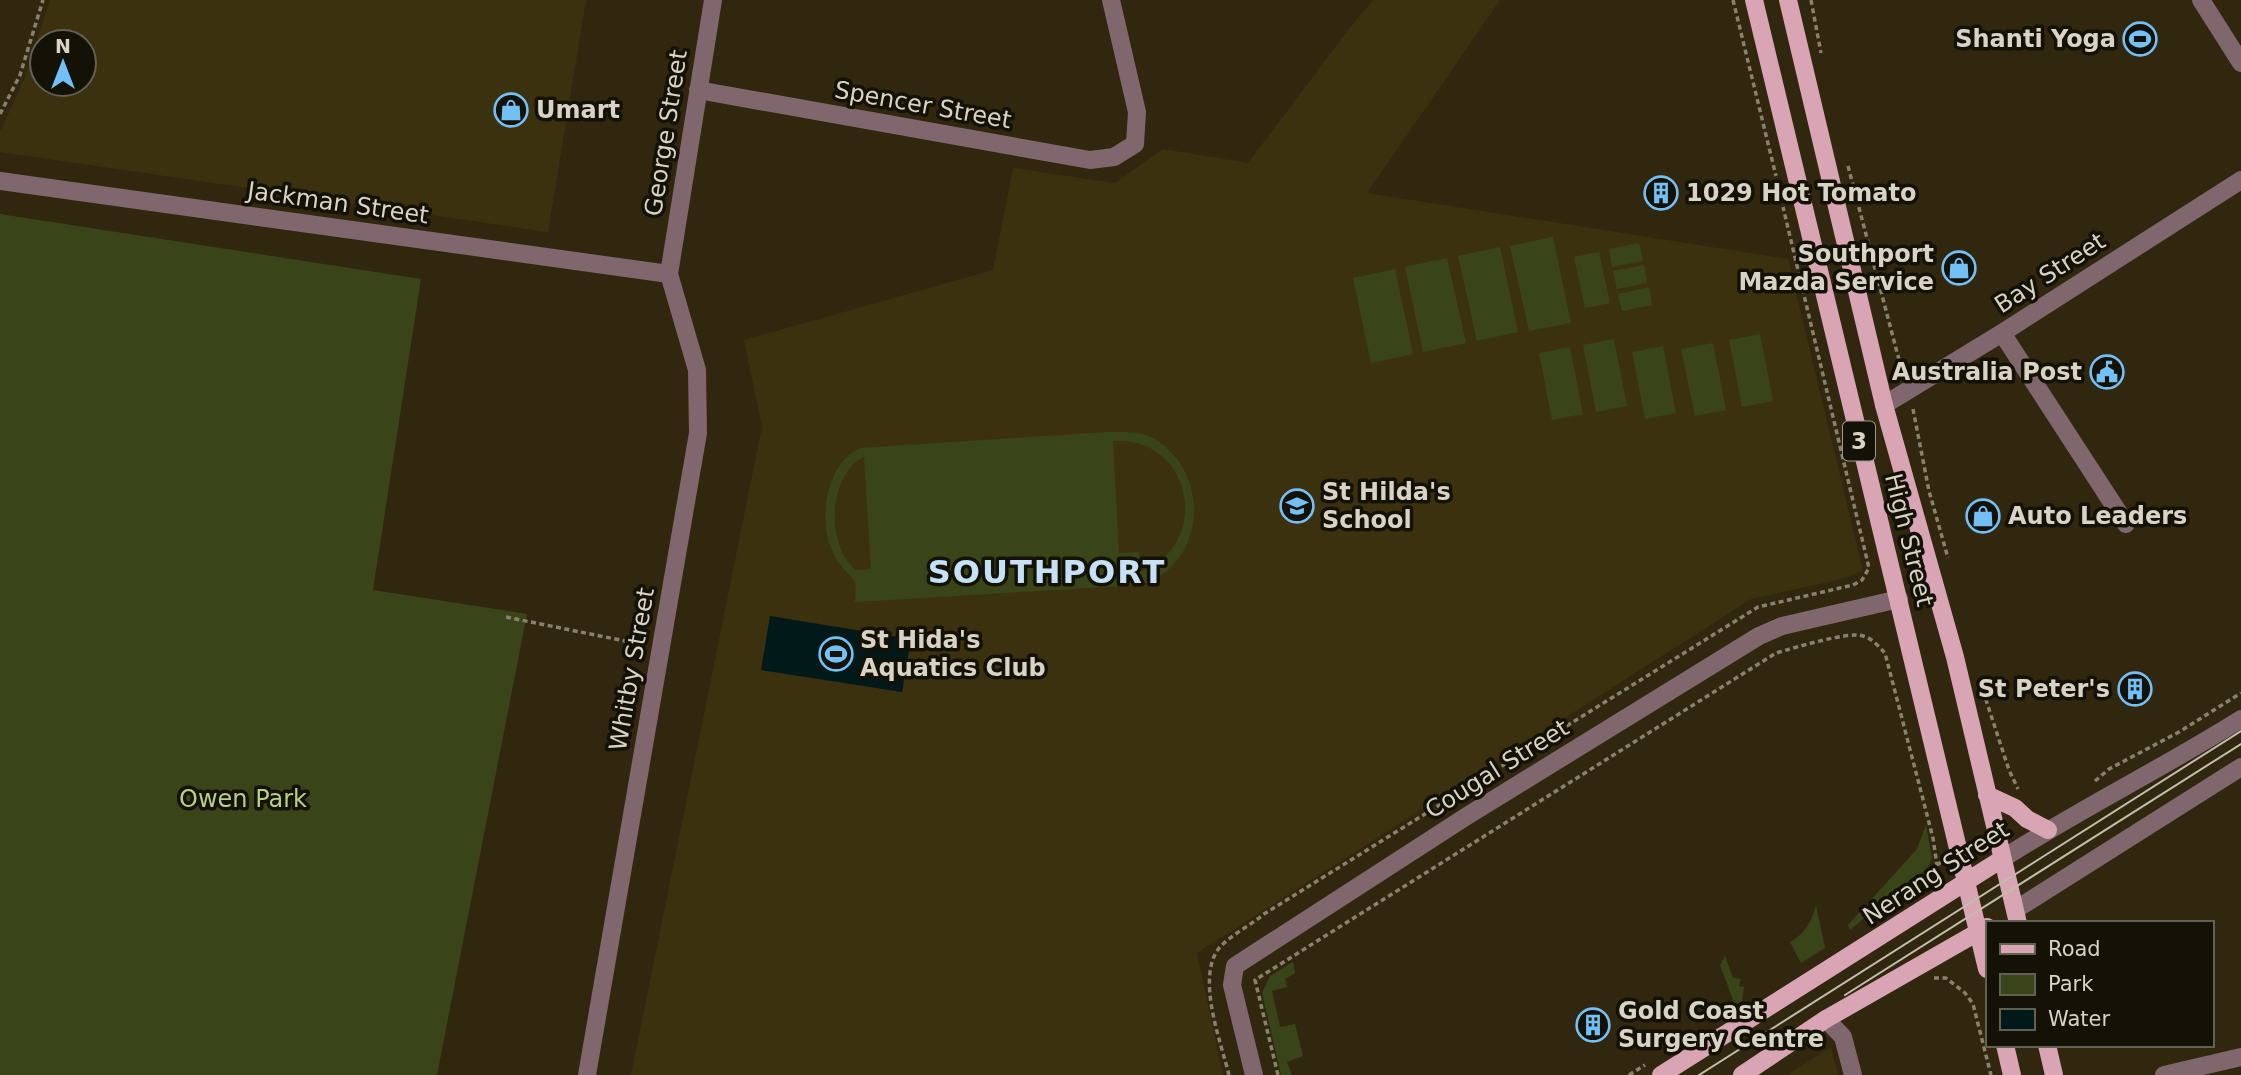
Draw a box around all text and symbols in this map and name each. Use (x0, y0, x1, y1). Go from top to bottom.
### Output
sports icon: Shanti Yoga (2121, 20, 2159, 58)
place label: Shanti Yoga (1955, 25, 2116, 53)
north arrow (28, 28, 98, 98)
text: N (55, 35, 71, 57)
street label: George Street (639, 48, 693, 218)
street label: Spencer Street (833, 76, 1013, 134)
shop icon: Umart (492, 91, 530, 129)
place label: Umart (536, 96, 620, 124)
building icon: 1029 Hot Tomato (1642, 174, 1680, 212)
street label: Jackman Street (244, 176, 430, 230)
place label: 1029 Hot Tomato (1686, 179, 1916, 207)
street label: Bay Street (1990, 227, 2110, 319)
place label: Southport Mazda Service (1738, 240, 1934, 296)
shop icon: Southport Mazda Service (1940, 249, 1978, 287)
public building icon: Australia Post (2088, 353, 2126, 391)
place label: Australia Post (1892, 358, 2082, 386)
road number: 3 (1843, 422, 1875, 461)
street label: High Street (1879, 471, 1939, 609)
place label: St Hilda's School (1322, 478, 1451, 534)
school or university icon: St Hilda's School (1278, 487, 1316, 525)
shop icon: Auto Leaders (1964, 497, 2002, 535)
place label: Auto Leaders (2008, 502, 2187, 530)
district label: SOUTHPORT (928, 553, 1166, 591)
street label: Whitby Street (604, 585, 660, 753)
place label: St Hida's Aquatics Club (860, 626, 1046, 682)
sports icon: St Hida's Aquatics Club (817, 635, 855, 673)
building icon: St Peter's (2116, 670, 2154, 708)
place label: St Peter's (1978, 675, 2110, 703)
street label: Cougal Street (1420, 714, 1574, 824)
park label: Owen Park (179, 785, 307, 813)
street label: Nerang Street (1858, 815, 2014, 931)
legend (1986, 921, 2213, 1047)
text: Road (2048, 937, 2101, 961)
text: Park (2048, 972, 2094, 996)
place label: Gold Coast Surgery Centre (1618, 997, 1824, 1053)
building icon: Gold Coast Surgery Centre (1574, 1006, 1612, 1044)
text: Water (2048, 1007, 2110, 1031)

